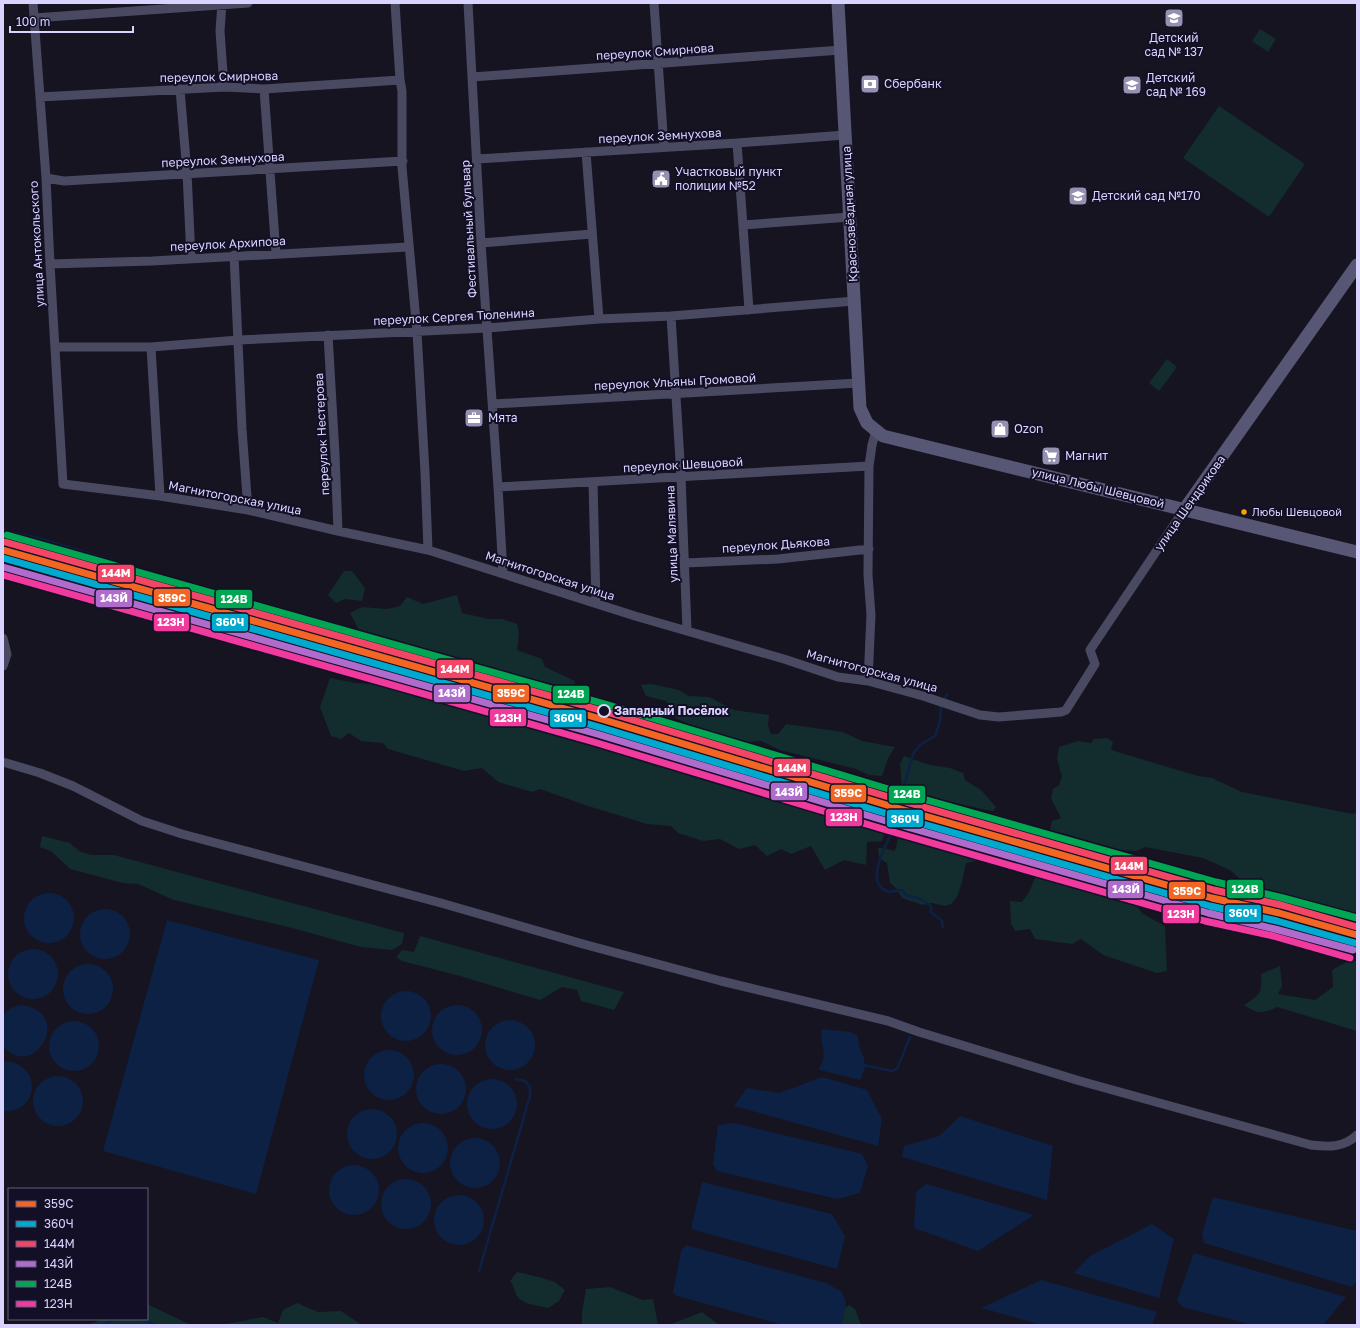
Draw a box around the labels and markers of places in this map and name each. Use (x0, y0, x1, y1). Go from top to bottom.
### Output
school or university icon: Детский сад № 137 (1163, 7, 1185, 29)
place label: Детский сад № 137 (1145, 30, 1203, 59)
place label: Детский сад № 169 (1146, 70, 1206, 99)
bank icon: Сбербанк (859, 73, 881, 95)
school or university icon: Детский сад № 169 (1121, 74, 1143, 96)
place label: Сбербанк (884, 76, 942, 91)
place label: Участковый пункт полиции №52 (675, 164, 783, 193)
public building icon: Участковый пункт полиции №52 (650, 168, 672, 190)
school or university icon: Детский сад №170 (1067, 185, 1089, 207)
place label: Детский сад №170 (1092, 188, 1201, 203)
office icon: Мята (463, 407, 485, 429)
place label: Мята (488, 410, 518, 425)
shop icon: Ozon (989, 418, 1011, 440)
place label: Ozon (1014, 421, 1043, 436)
supermarket icon: Магнит (1040, 445, 1062, 467)
place label: Магнит (1065, 448, 1108, 463)
place label: Любы Шевцовой (1252, 505, 1342, 518)
marker: Любы Шевцовой (1239, 507, 1249, 517)
place label: Западный Посёлок (614, 703, 729, 718)
marker: Западный Посёлок (597, 704, 611, 718)

